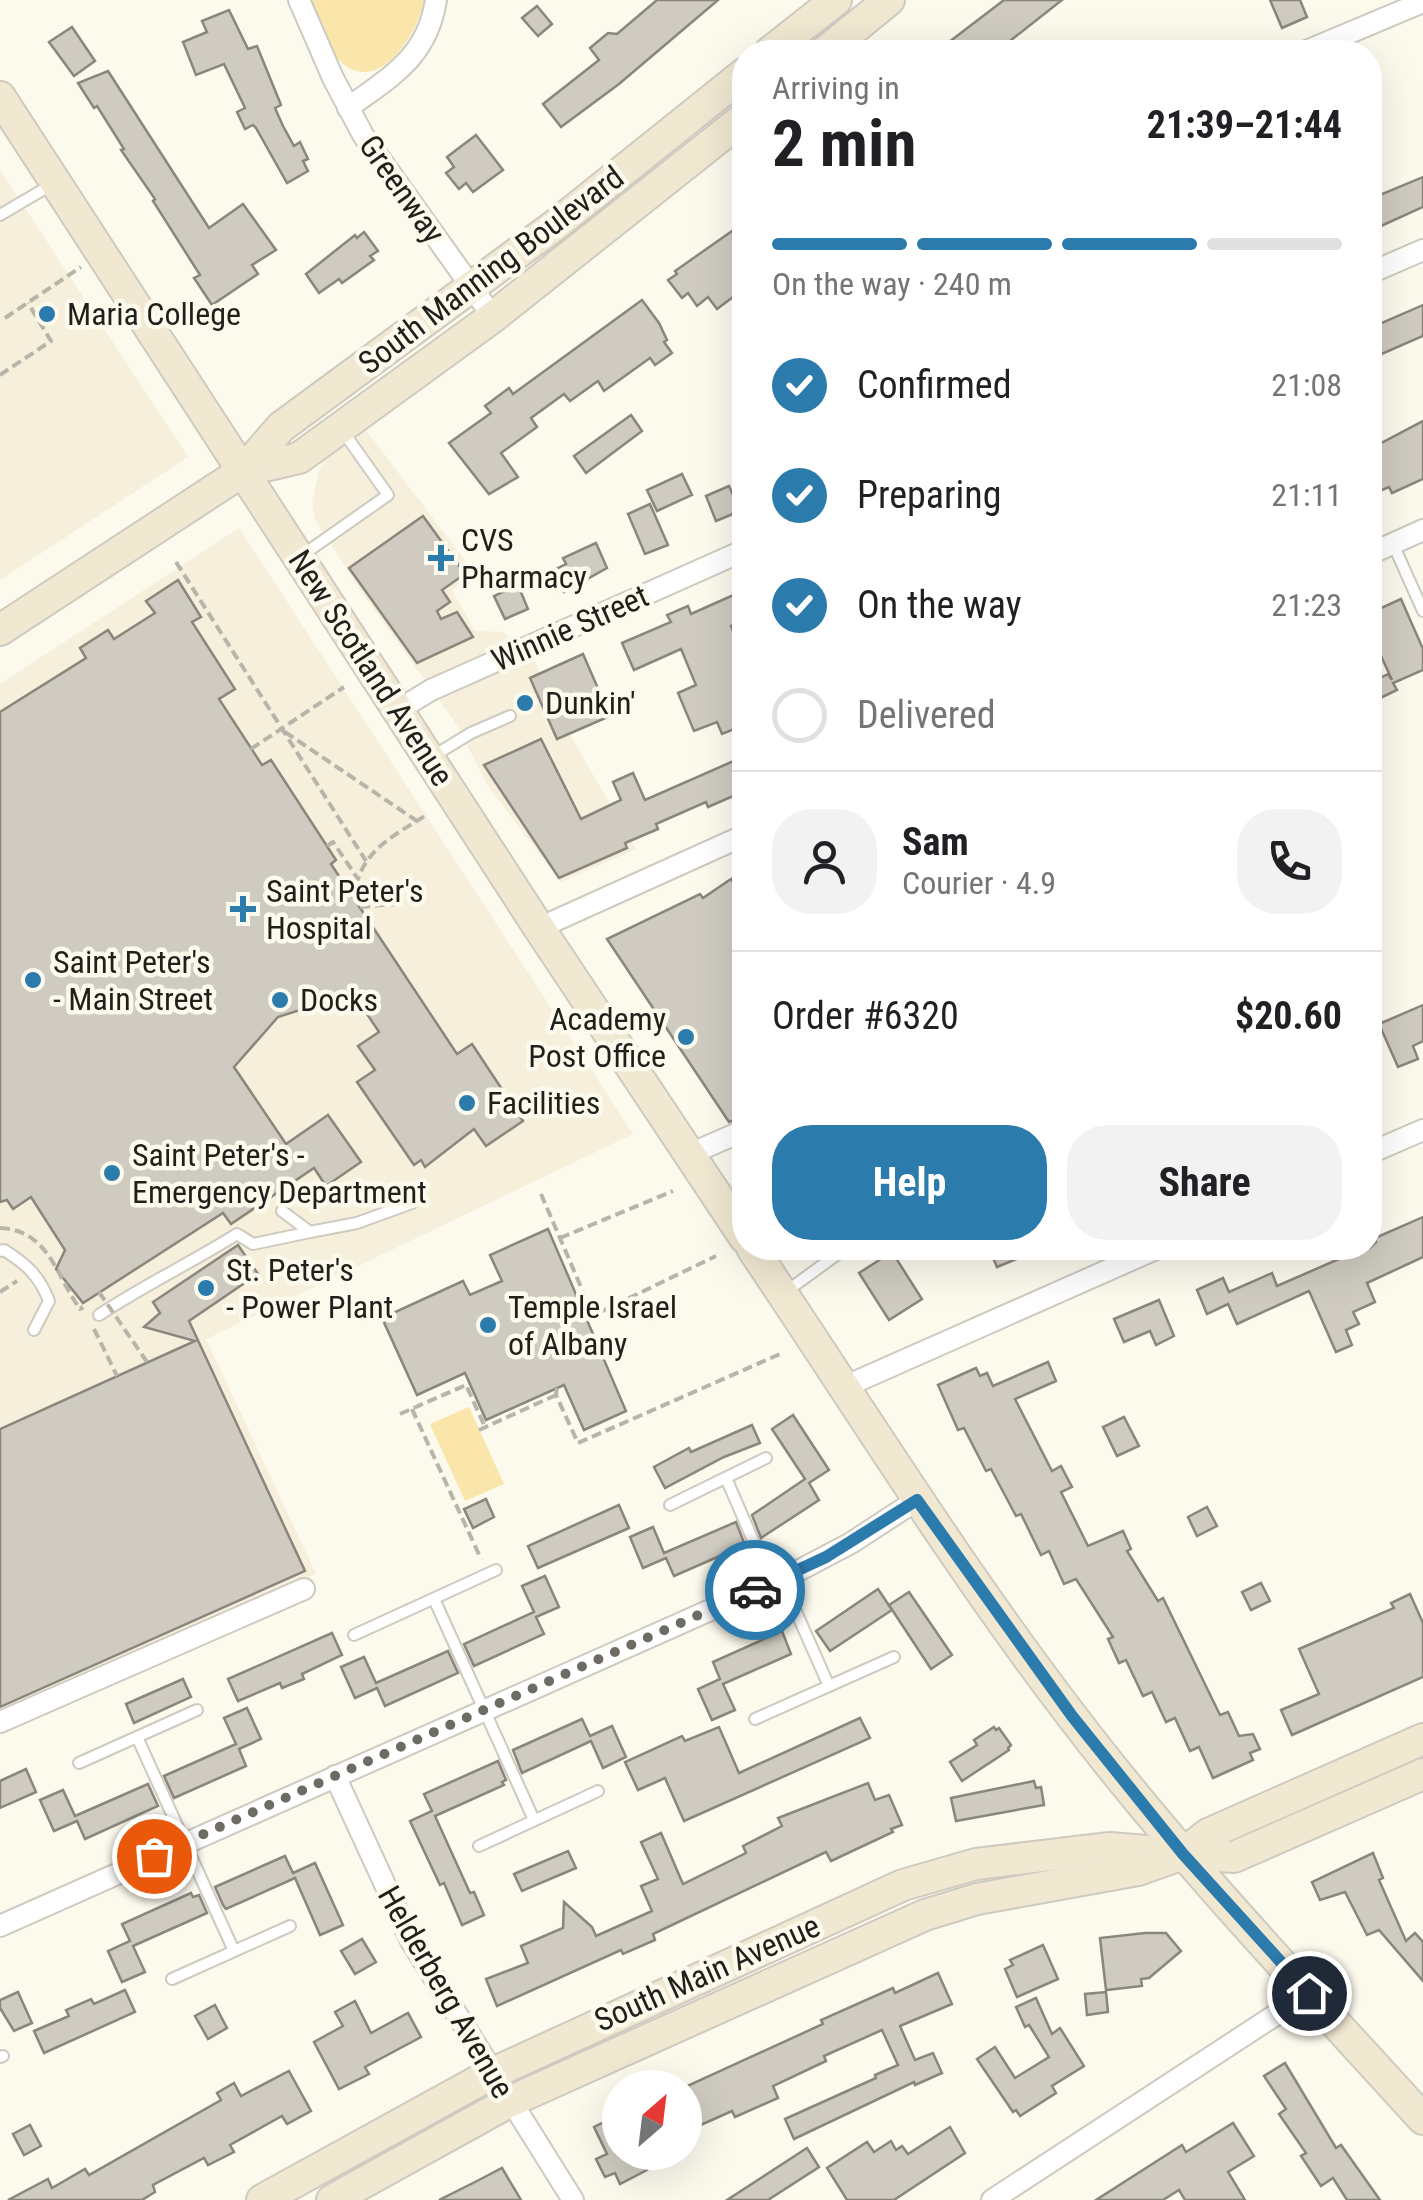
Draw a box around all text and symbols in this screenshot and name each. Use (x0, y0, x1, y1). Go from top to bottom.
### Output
text: Arriving in (772, 69, 900, 107)
text: 21:39–21:44 (1147, 103, 1342, 147)
text: 2 min (772, 106, 916, 182)
street label: Greenway (351, 128, 453, 250)
street label: South Manning Boulevard (351, 158, 631, 382)
text: On the way · 240 m (772, 265, 1012, 303)
place label: Maria College (67, 295, 241, 333)
marker: Maria College (36, 303, 58, 325)
icon: check (772, 358, 827, 413)
text: Confirmed (857, 363, 1012, 407)
text: 21:08 (1271, 366, 1342, 404)
icon: check (772, 468, 827, 523)
text: Preparing (857, 473, 1002, 517)
text: 21:11 (1271, 476, 1342, 514)
place label: CVS Pharmacy (461, 521, 587, 596)
street label: New Scotland Avenue (281, 543, 461, 793)
marker: CVS Pharmacy (430, 547, 452, 569)
street label: Winnie Street (486, 577, 654, 679)
icon: check (772, 578, 827, 633)
text: On the way (857, 583, 1022, 627)
text: 21:23 (1271, 586, 1342, 624)
place label: Dunkin' (545, 684, 635, 722)
marker: Dunkin' (514, 692, 536, 714)
text: Delivered (857, 693, 996, 737)
button: person (772, 809, 877, 914)
button: phone (1237, 809, 1342, 914)
text: Sam (902, 820, 969, 864)
text: Courier · 4.9 (902, 864, 1056, 902)
place label: Saint Peter's Hospital (266, 872, 424, 947)
marker: Saint Peter's Hospital (230, 896, 256, 922)
place label: Saint Peter's - Main Street (53, 943, 213, 1018)
marker: Saint Peter's - Main Street (22, 969, 44, 991)
place label: Docks (300, 981, 378, 1019)
marker: Docks (269, 989, 291, 1011)
text: Order #6320 (772, 994, 959, 1038)
text: $20.60 (1235, 994, 1342, 1038)
place label: Academy Post Office (528, 1000, 666, 1075)
marker: Academy Post Office (675, 1026, 697, 1048)
place label: Facilities (487, 1084, 600, 1122)
marker: Facilities (456, 1092, 478, 1114)
button: Help (772, 1125, 1047, 1240)
button: Share (1067, 1125, 1342, 1240)
place label: Saint Peter's - Emergency Department (132, 1136, 427, 1211)
marker: Saint Peter's - Emergency Department (101, 1162, 123, 1184)
place label: St. Peter's - Power Plant (226, 1251, 393, 1326)
marker: St. Peter's - Power Plant (195, 1277, 217, 1299)
place label: Temple Israel of Albany (508, 1288, 677, 1363)
marker: Temple Israel of Albany (477, 1314, 499, 1336)
courier (705, 1540, 805, 1640)
icon: car (728, 1563, 783, 1618)
pin (112, 1814, 197, 1899)
icon: bag (127, 1829, 182, 1884)
street label: Helderberg Avenue (370, 1879, 522, 2105)
street label: South Main Avenue (589, 1906, 825, 2040)
pin (1267, 1951, 1352, 2036)
icon: home (1282, 1966, 1337, 2021)
north arrow (602, 2070, 702, 2170)
map controls (602, 2070, 702, 2170)

